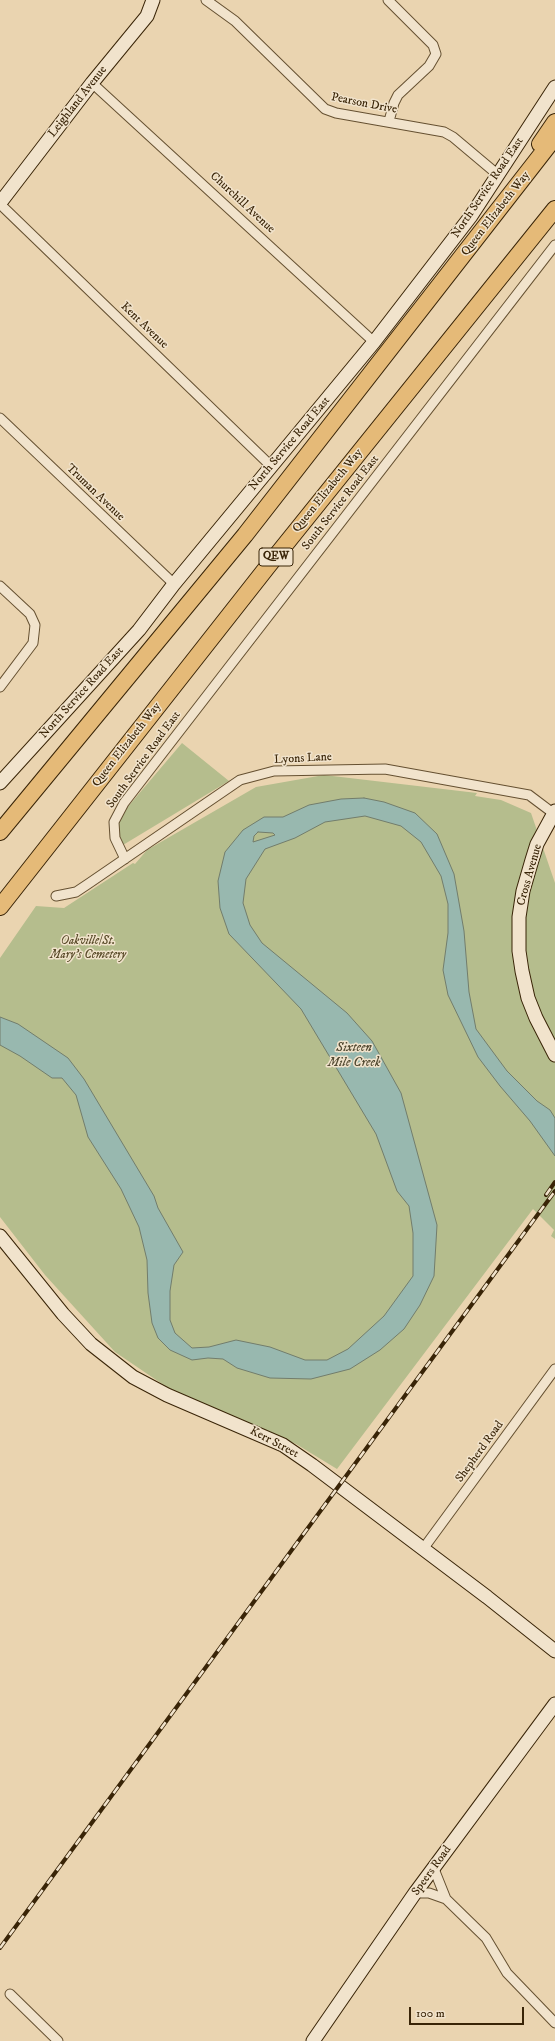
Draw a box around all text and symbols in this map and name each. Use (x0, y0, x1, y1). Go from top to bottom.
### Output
street label: Leighland Avenue (46, 63, 110, 141)
street label: Pearson Drive (330, 91, 398, 117)
street label: North Service Road East (449, 135, 527, 241)
street label: Churchill Avenue (207, 169, 277, 237)
street label: Queen Elizabeth Way (459, 169, 533, 259)
street label: Kent Avenue (117, 300, 171, 352)
street label: North Service Road East (246, 394, 334, 494)
street label: Queen Elizabeth Way (290, 446, 366, 536)
street label: South Service Road East (299, 453, 383, 553)
street label: Truman Avenue (63, 462, 127, 524)
road number: QEW (259, 548, 293, 566)
street label: North Service Road East (37, 644, 127, 742)
street label: Queen Elizabeth Way (90, 700, 164, 790)
street label: South Service Road East (104, 709, 184, 811)
street label: Lyons Lane (274, 750, 332, 768)
street label: Cross Avenue (514, 843, 546, 907)
park label: Oakville/St. Mary's Cemetery (50, 935, 126, 963)
water label: Sixteen Mile Creek (328, 1040, 380, 1071)
street label: Shepherd Road (453, 1418, 507, 1486)
street label: Kerr Street (247, 1424, 301, 1462)
street label: Speers Road (409, 1843, 455, 1899)
scale bar (411, 1999, 526, 2025)
text: 100 m (416, 2006, 445, 2021)

